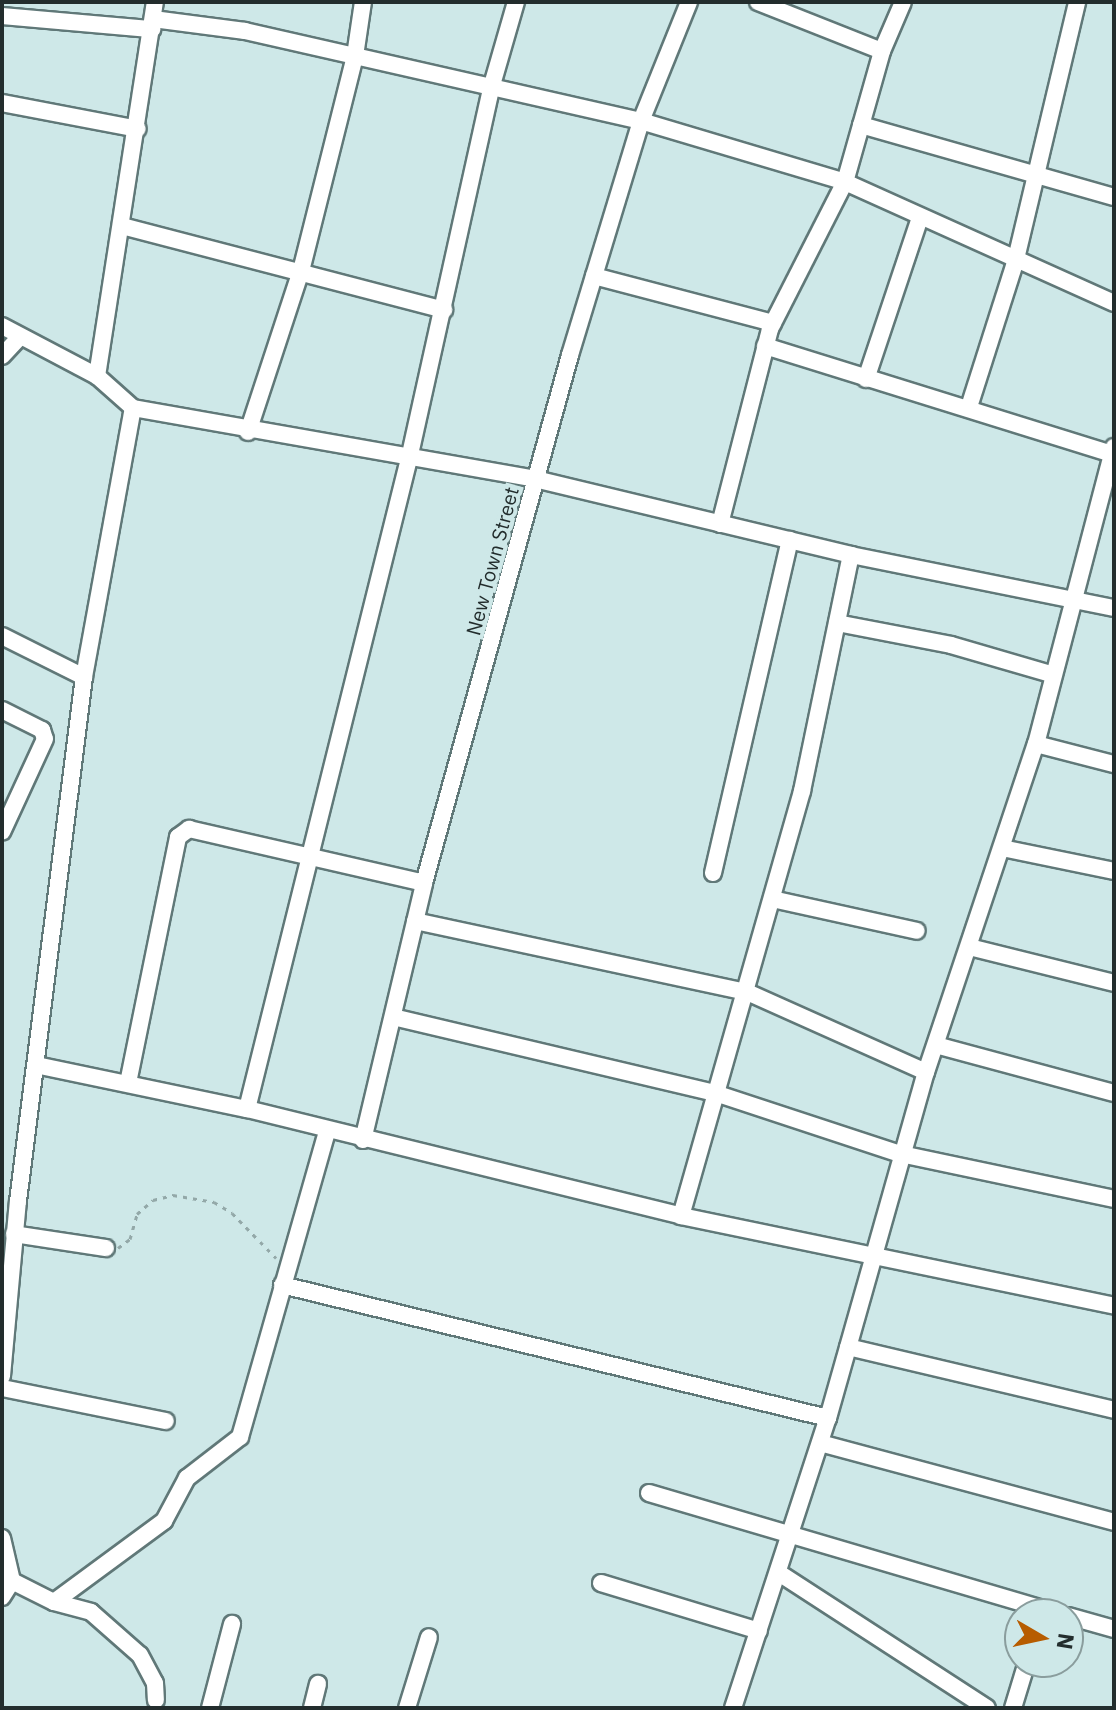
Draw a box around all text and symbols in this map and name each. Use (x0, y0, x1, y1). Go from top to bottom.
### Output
street label: New Town Street (461, 484, 523, 638)
north arrow (1004, 1598, 1084, 1678)
text: N (1051, 1631, 1082, 1652)

